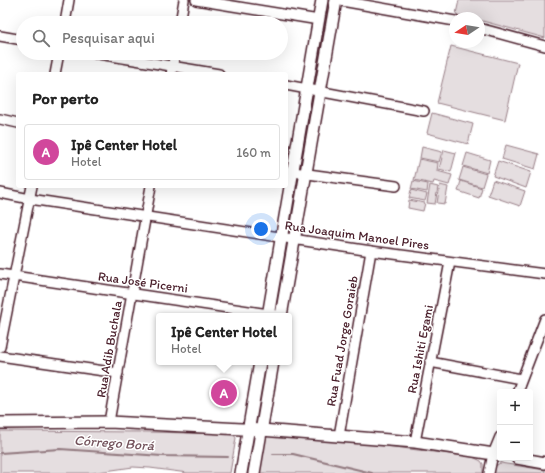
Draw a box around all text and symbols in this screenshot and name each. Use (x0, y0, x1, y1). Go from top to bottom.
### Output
north arrow (449, 12, 485, 48)
search box (16, 16, 288, 60)
icon: search (30, 27, 52, 49)
text: Pesquisar aqui (62, 29, 155, 47)
text: Por perto (32, 88, 99, 108)
text: Ipê Center Hotel (71, 136, 177, 154)
text: A (42, 145, 50, 160)
text: 160 m (236, 145, 271, 160)
text: Hotel (71, 154, 101, 169)
street label: Rua Joaquim Manoel Pires (284, 217, 430, 253)
your location (251, 219, 271, 239)
street label: Rua José Picerni (97, 268, 189, 296)
street label: Rua Fuad Jorge Goraieb (323, 274, 361, 407)
street label: Rua Adib Buchala (93, 299, 125, 399)
street label: Rua Ishiti Egami (404, 303, 436, 395)
popup (156, 313, 292, 365)
text: Ipê Center Hotel (171, 323, 277, 341)
text: Hotel (171, 341, 201, 356)
pin: A (211, 378, 237, 408)
map controls (497, 389, 533, 461)
button: + (497, 389, 533, 425)
button: − (497, 425, 533, 461)
water label: Córrego Borá (73, 432, 155, 454)

